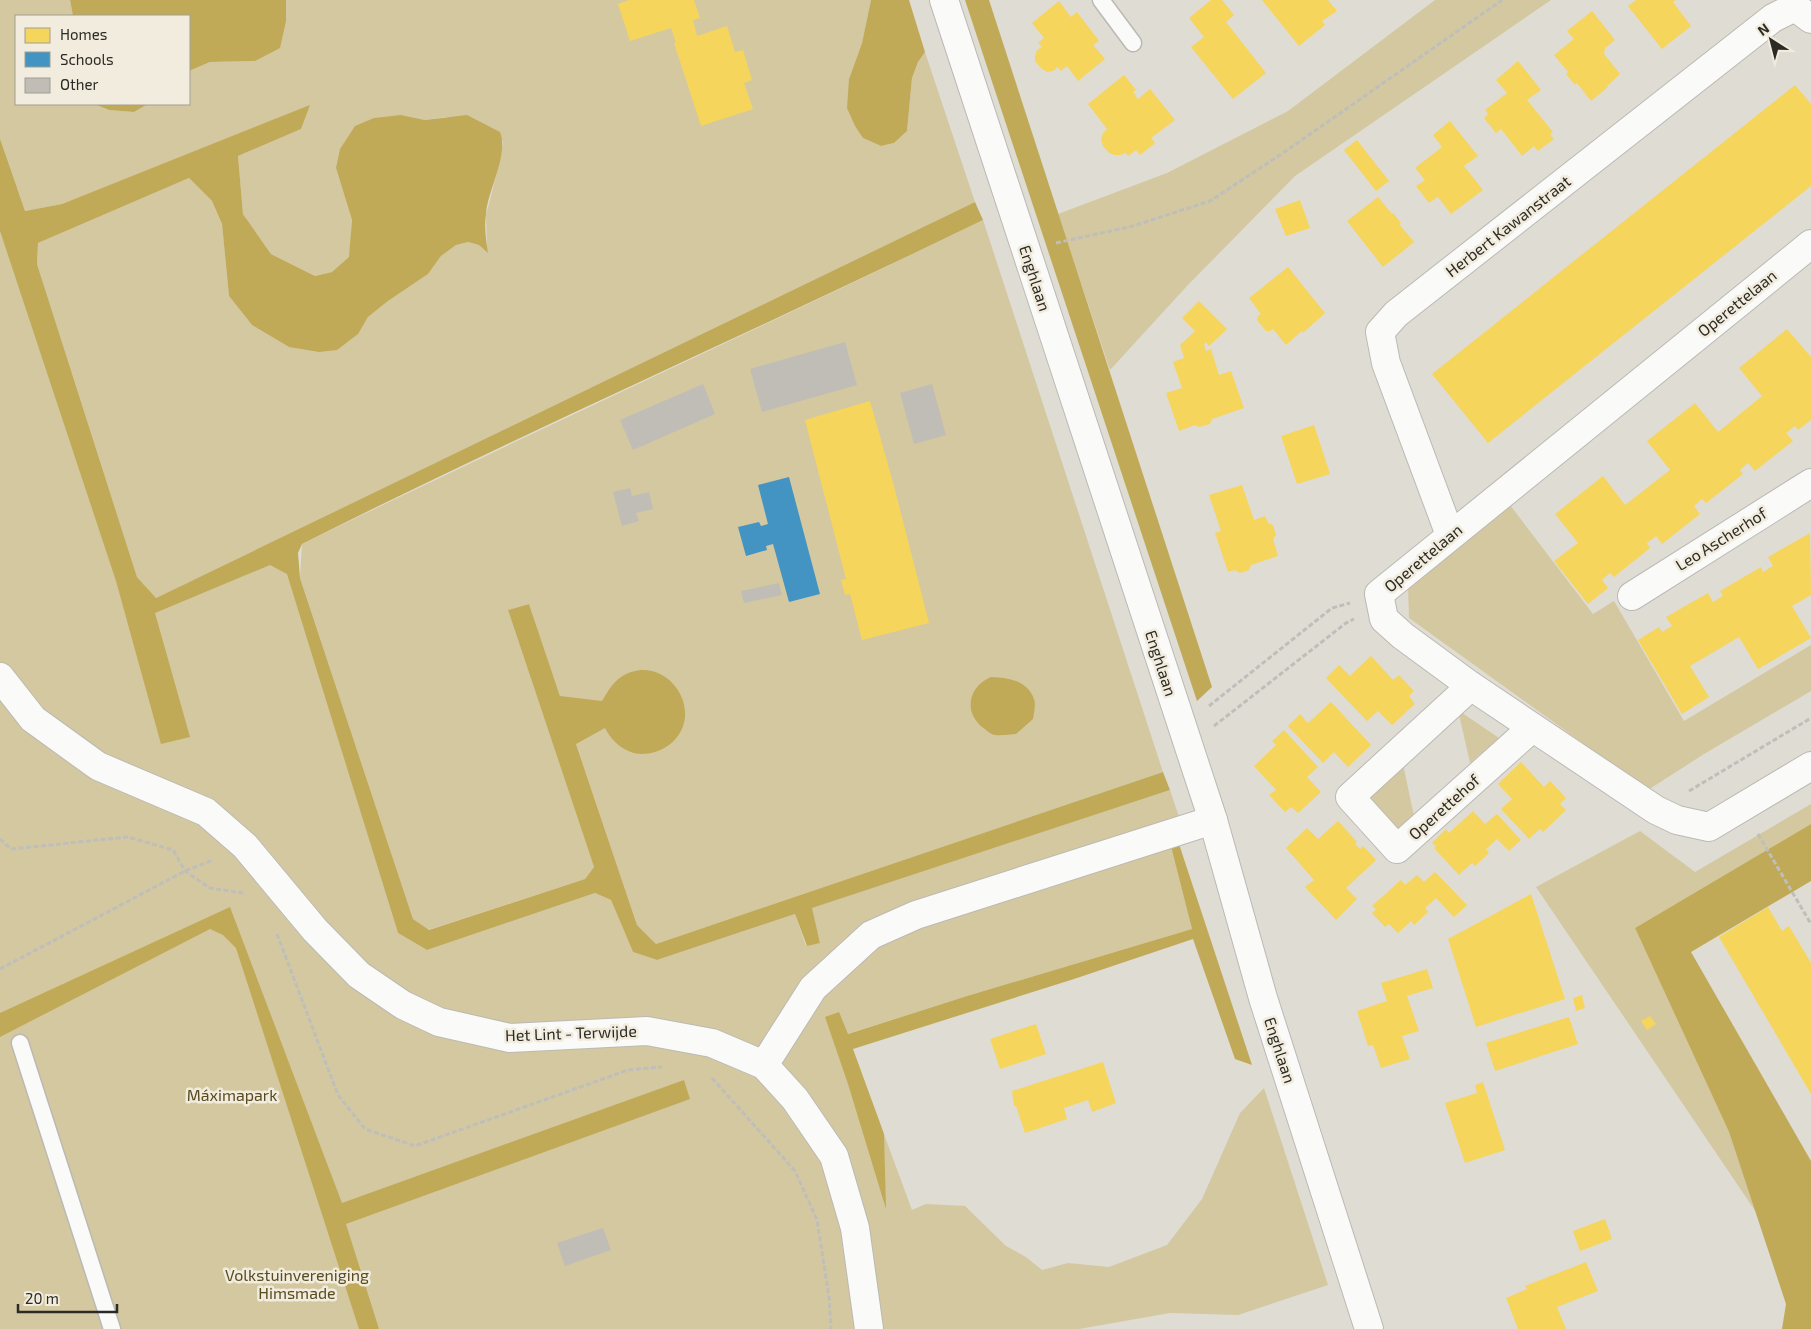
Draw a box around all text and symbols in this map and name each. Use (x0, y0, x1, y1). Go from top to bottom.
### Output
legend (15, 15, 190, 105)
north arrow (1746, 15, 1796, 65)
text: N (1754, 19, 1772, 39)
text: Homes (60, 25, 107, 43)
text: Schools (60, 50, 114, 68)
text: Other (60, 75, 99, 93)
street label: Herbert Kawanstraat (1441, 171, 1574, 280)
street label: Enghlaan (1016, 243, 1055, 313)
street label: Operettelaan (1693, 265, 1780, 340)
street label: Leo Ascherhof (1672, 503, 1771, 574)
street label: Operettelaan (1380, 520, 1465, 596)
street label: Enghlaan (1142, 628, 1181, 698)
street label: Operettehof (1404, 769, 1484, 843)
street label: Enghlaan (1261, 1015, 1300, 1085)
street label: Het Lint - Terwijde (505, 1021, 637, 1045)
park label: Máximapark (187, 1085, 277, 1104)
park label: Volkstuinvereniging Himsmade (225, 1265, 369, 1302)
scale bar (18, 1282, 116, 1314)
text: 20 m (25, 1289, 59, 1307)

